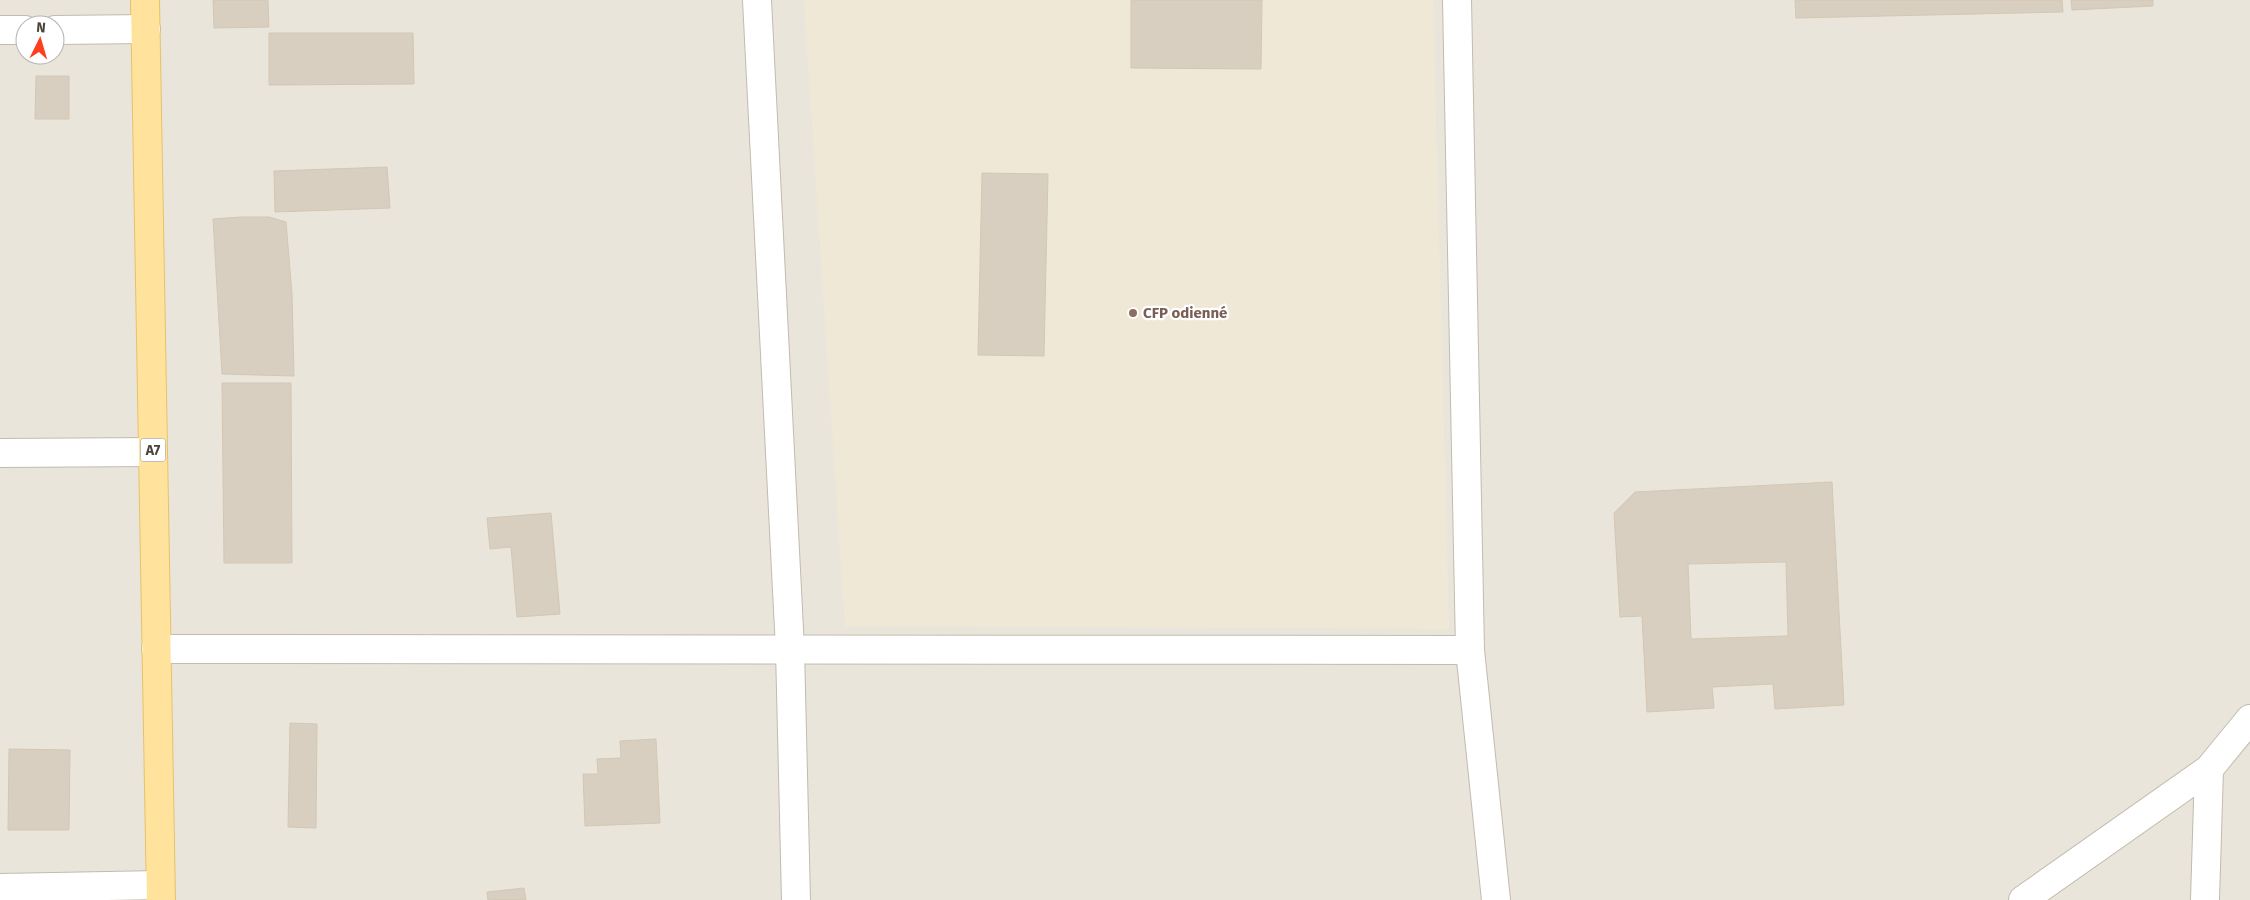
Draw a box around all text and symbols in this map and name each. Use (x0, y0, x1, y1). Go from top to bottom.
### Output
north arrow (15, 15, 65, 65)
text: N (36, 19, 46, 36)
place label: CFP odienné (1143, 304, 1227, 322)
marker: CFP odienné (1127, 307, 1139, 319)
road number: A7 (140, 438, 166, 462)

